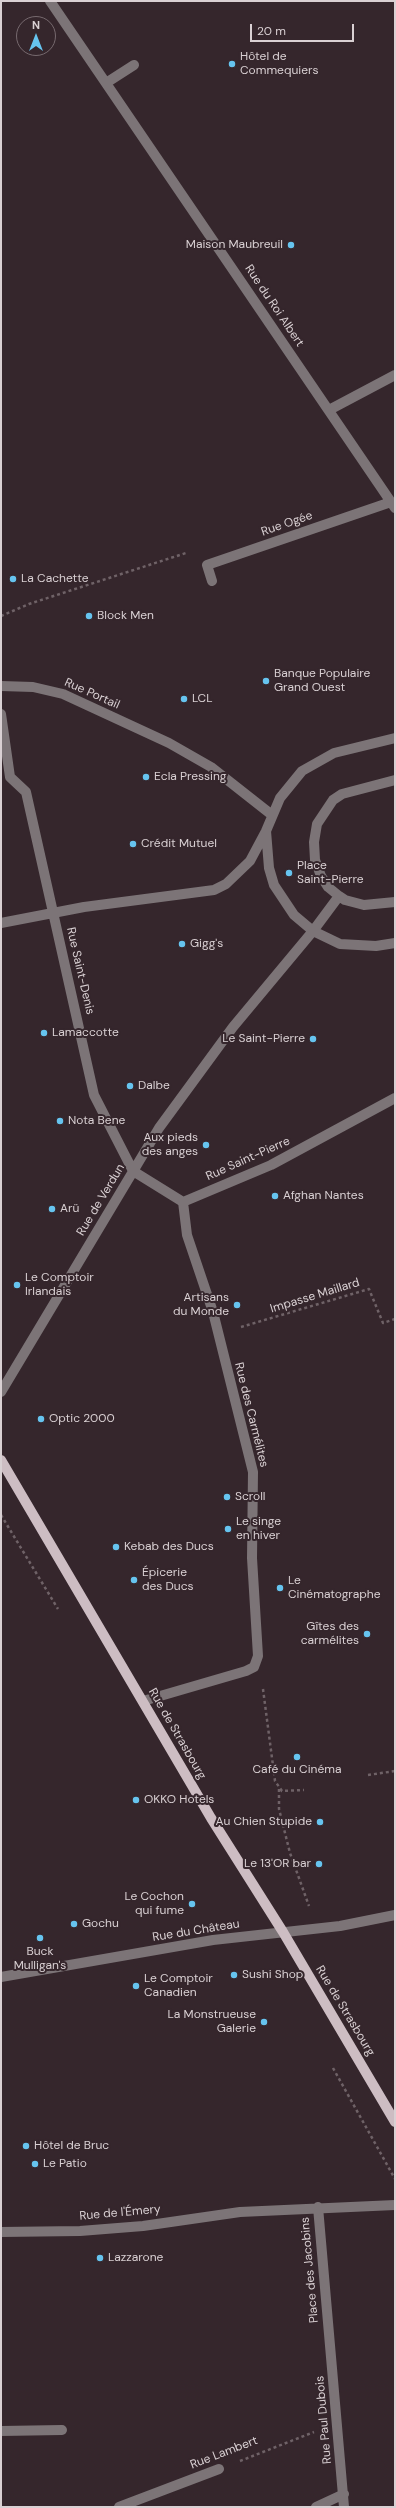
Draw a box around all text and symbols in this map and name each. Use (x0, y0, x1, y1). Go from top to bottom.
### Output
north arrow (16, 16, 56, 56)
scale bar (252, 16, 356, 42)
text: N (32, 18, 40, 32)
text: 20 m (257, 23, 286, 39)
place label: Hôtel de Commequiers (240, 50, 318, 78)
marker: Hôtel de Commequiers (227, 59, 237, 69)
place label: Maison Maubreuil (186, 238, 283, 252)
marker: Maison Maubreuil (286, 240, 296, 250)
street label: Rue du Roi Albert (241, 262, 307, 350)
street label: Rue Ogée (259, 509, 315, 539)
place label: La Cachette (21, 572, 89, 586)
marker: La Cachette (8, 574, 18, 584)
place label: Block Men (97, 609, 154, 623)
marker: Block Men (84, 611, 94, 621)
place label: Banque Populaire Grand Ouest (274, 667, 370, 695)
street label: Rue Portail (62, 675, 122, 713)
marker: Banque Populaire Grand Ouest (261, 676, 271, 686)
place label: LCL (192, 692, 212, 706)
marker: LCL (179, 694, 189, 704)
place label: Ecla Pressing (154, 770, 227, 784)
marker: Ecla Pressing (141, 772, 151, 782)
place label: Crédit Mutuel (141, 837, 217, 851)
marker: Crédit Mutuel (128, 839, 138, 849)
place label: Place Saint-Pierre (297, 859, 364, 887)
marker: Place Saint-Pierre (284, 868, 294, 878)
street label: Rue Saint-Denis (63, 926, 97, 1016)
place label: Gigg's (190, 937, 223, 951)
marker: Gigg's (177, 939, 187, 949)
place label: Lamaccotte (52, 1026, 119, 1040)
marker: Lamaccotte (39, 1028, 49, 1038)
place label: Le Saint-Pierre (222, 1032, 305, 1046)
marker: Le Saint-Pierre (308, 1034, 318, 1044)
place label: Dalbe (138, 1079, 170, 1093)
marker: Dalbe (125, 1081, 135, 1091)
place label: Nota Bene (68, 1114, 125, 1128)
marker: Nota Bene (55, 1116, 65, 1126)
place label: Aux pieds des anges (142, 1131, 198, 1159)
street label: Rue Saint-Pierre (204, 1134, 292, 1184)
marker: Aux pieds des anges (201, 1140, 211, 1150)
street label: Rue de Verdun (74, 1162, 128, 1238)
place label: Afghan Nantes (283, 1189, 364, 1203)
marker: Afghan Nantes (270, 1191, 280, 1201)
place label: Arü (60, 1202, 79, 1216)
marker: Arü (47, 1204, 57, 1214)
place label: Le Comptoir Irlandais (25, 1271, 94, 1299)
street label: Impasse Maillard (269, 1276, 361, 1316)
marker: Le Comptoir Irlandais (12, 1280, 22, 1290)
place label: Artisans du Monde (173, 1291, 229, 1319)
marker: Artisans du Monde (232, 1300, 242, 1310)
street label: Rue des Carmélites (231, 1361, 271, 1469)
place label: Optic 2000 (49, 1412, 115, 1426)
marker: Optic 2000 (36, 1414, 46, 1424)
place label: Scroll (235, 1490, 266, 1504)
marker: Scroll (222, 1492, 232, 1502)
place label: Le singe en hiver (236, 1515, 281, 1543)
marker: Le singe en hiver (223, 1524, 233, 1534)
place label: Kebab des Ducs (124, 1540, 214, 1554)
marker: Kebab des Ducs (111, 1542, 121, 1552)
place label: Épicerie des Ducs (142, 1566, 194, 1594)
place label: Le Cinématographe (288, 1574, 381, 1602)
marker: Épicerie des Ducs (129, 1575, 139, 1585)
marker: Le Cinématographe (275, 1583, 285, 1593)
place label: Gîtes des carmélites (301, 1620, 359, 1648)
marker: Gîtes des carmélites (362, 1629, 372, 1639)
street label: Rue de Strasbourg (145, 1686, 209, 1782)
marker: Café du Cinéma (292, 1752, 302, 1762)
place label: Café du Cinéma (253, 1763, 341, 1777)
place label: OKKO Hotels (144, 1793, 214, 1807)
marker: OKKO Hotels (131, 1795, 141, 1805)
place label: Au Chien Stupide (216, 1815, 312, 1829)
marker: Au Chien Stupide (315, 1817, 325, 1827)
place label: Le 13'OR bar (244, 1857, 311, 1871)
marker: Le 13'OR bar (314, 1859, 324, 1869)
place label: Le Cochon qui fume (124, 1890, 184, 1918)
marker: Le Cochon qui fume (187, 1899, 197, 1909)
place label: Gochu (82, 1917, 119, 1931)
street label: Rue du Château (151, 1917, 241, 1945)
marker: Gochu (69, 1919, 79, 1929)
marker: Buck Mulligan's (35, 1933, 45, 1943)
place label: Buck Mulligan's (14, 1945, 66, 1973)
street label: Rue de Strasbourg (312, 1963, 378, 2059)
place label: Sushi Shop (242, 1968, 303, 1982)
marker: Sushi Shop (229, 1970, 239, 1980)
place label: Le Comptoir Canadien (144, 1972, 213, 2000)
marker: Le Comptoir Canadien (131, 1981, 141, 1991)
place label: La Monstrueuse Galerie (168, 2008, 256, 2036)
marker: La Monstrueuse Galerie (259, 2017, 269, 2027)
place label: Hôtel de Bruc (34, 2139, 109, 2153)
marker: Hôtel de Bruc (21, 2141, 31, 2151)
place label: Le Patio (43, 2157, 87, 2171)
marker: Le Patio (30, 2159, 40, 2169)
street label: Rue de l'Émery (79, 2202, 161, 2224)
street label: Place des Jacobins (298, 2216, 322, 2324)
place label: Lazzarone (108, 2251, 163, 2265)
marker: Lazzarone (95, 2253, 105, 2263)
street label: Rue Paul Dubois (313, 2375, 335, 2465)
street label: Rue Lambert (188, 2434, 260, 2472)

